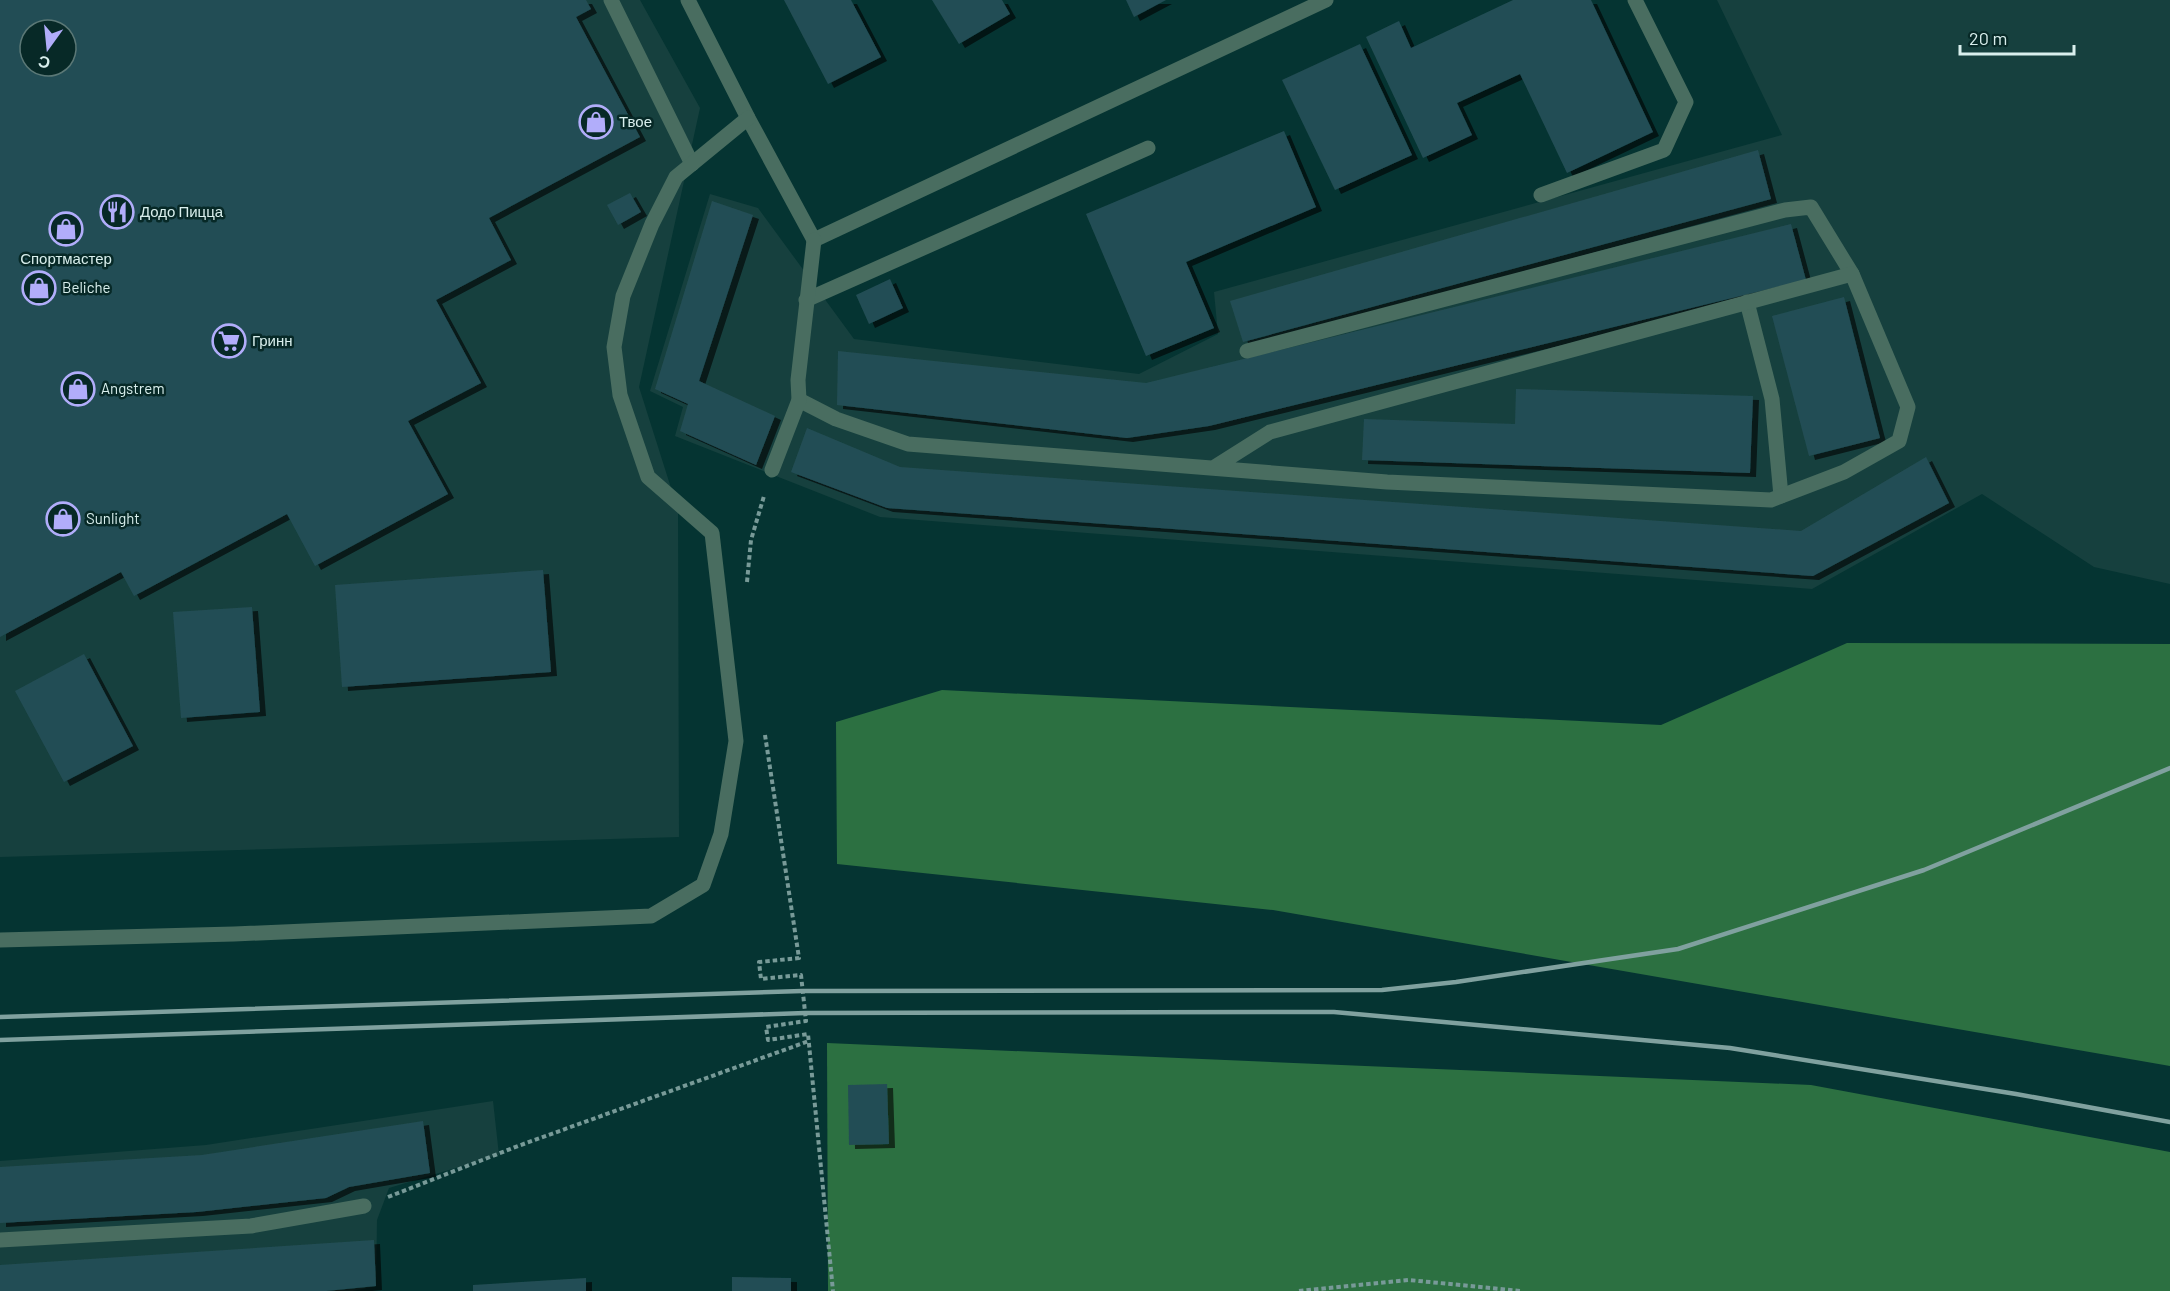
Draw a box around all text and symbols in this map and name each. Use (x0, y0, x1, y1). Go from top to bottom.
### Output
north arrow (18, 18, 78, 78)
scale bar (1960, 18, 2074, 56)
text: 20 m (1969, 27, 2007, 49)
text: С (36, 52, 52, 74)
shop icon: Твое (578, 104, 614, 140)
place label: Твое (619, 112, 652, 130)
restaurant icon: Додо Пицца (99, 194, 135, 230)
place label: Додо Пицца (140, 202, 224, 220)
shop icon: Спортмастер (48, 211, 84, 247)
place label: Спортмастер (20, 249, 112, 267)
shop icon: Beliche (21, 270, 57, 306)
place label: Beliche (62, 278, 110, 296)
supermarket icon: Гринн (211, 323, 247, 359)
place label: Гринн (252, 331, 293, 349)
shop icon: Angstrem (60, 371, 96, 407)
place label: Angstrem (101, 379, 165, 397)
shop icon: Sunlight (45, 501, 81, 537)
place label: Sunlight (86, 509, 140, 527)

